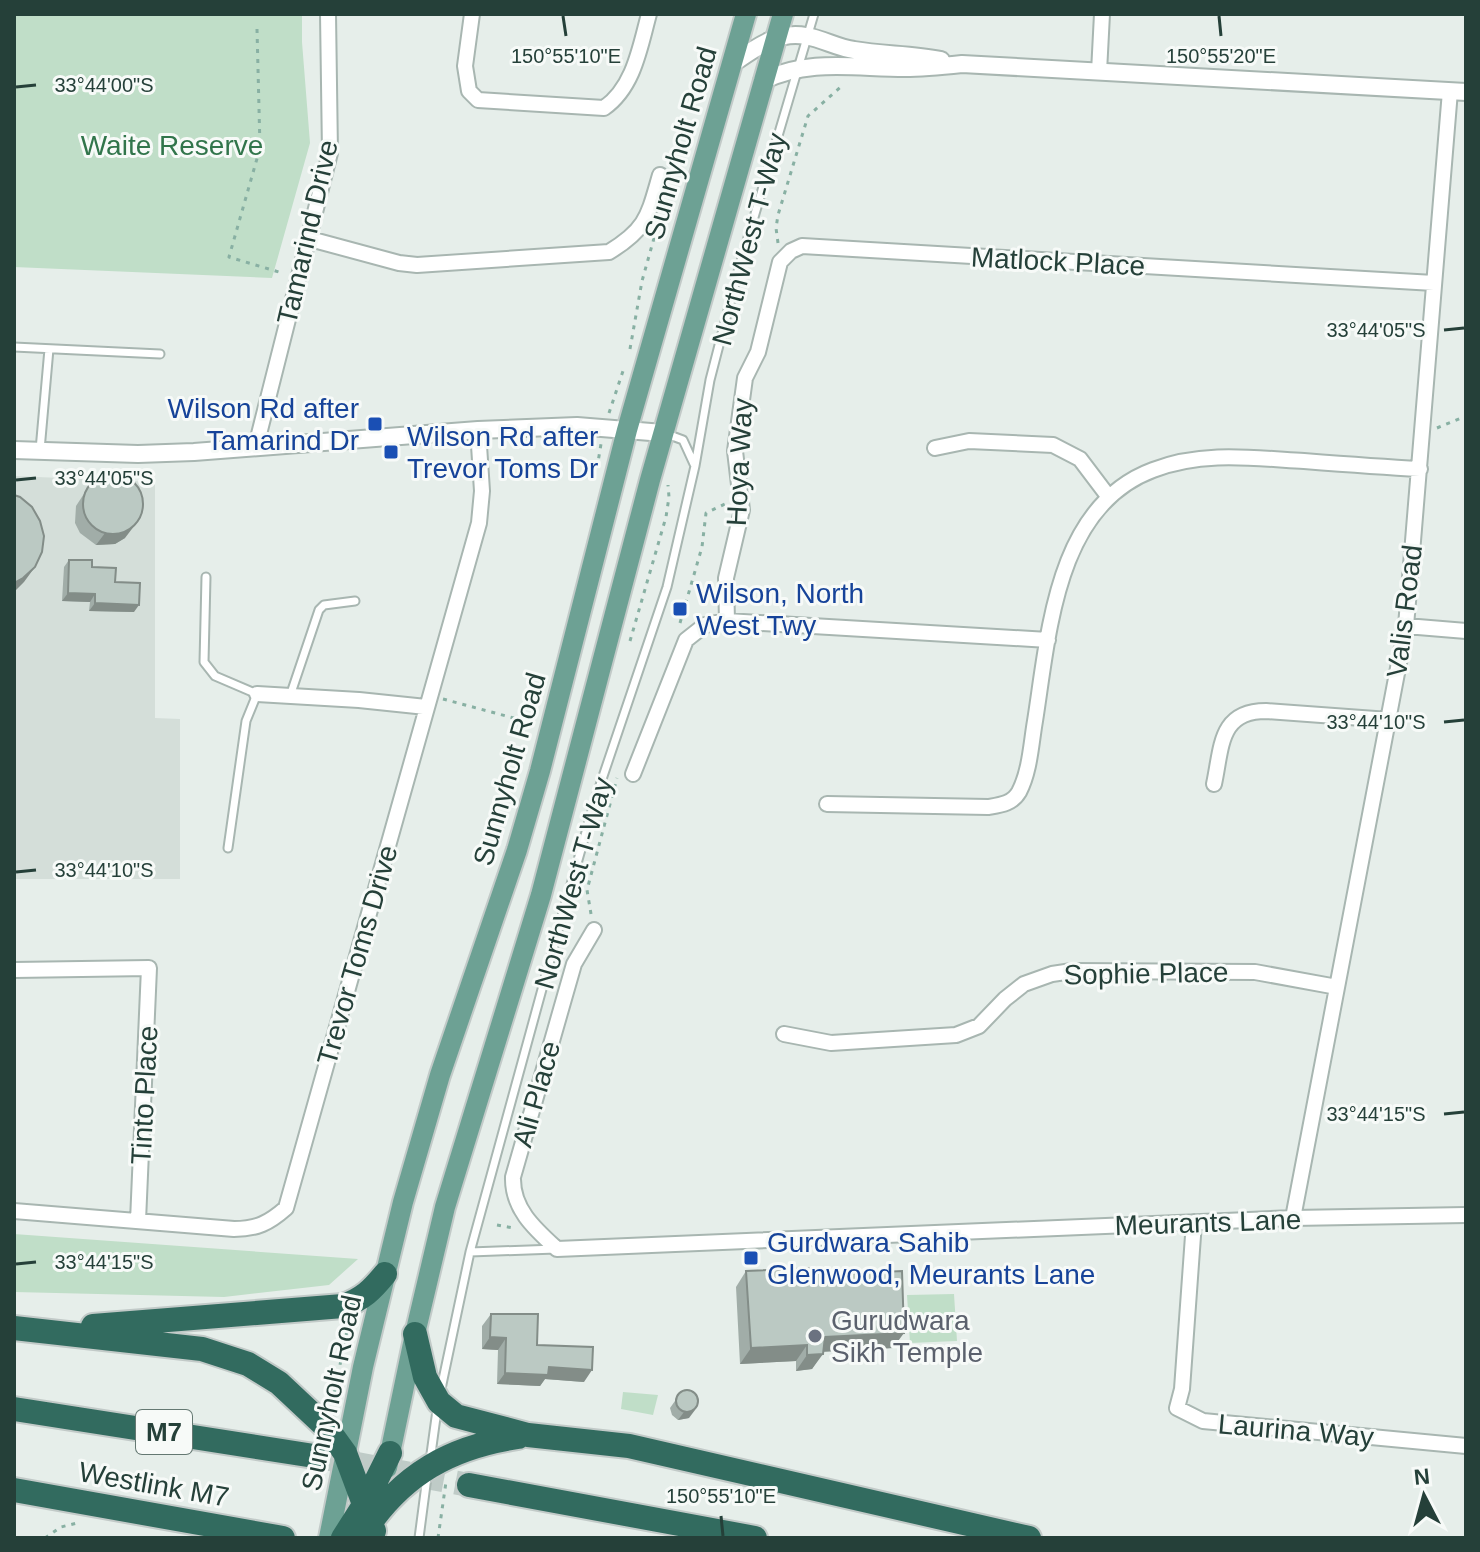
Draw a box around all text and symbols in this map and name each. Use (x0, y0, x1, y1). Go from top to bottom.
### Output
street label: Sunnyholt Road (638, 43, 723, 243)
text: 150°55'10"E (511, 45, 621, 67)
text: 150°55'20"E (1166, 45, 1276, 67)
text: 33°44'00"S (55, 74, 154, 96)
street label: NorthWest T-Way (706, 129, 793, 349)
park label: Waite Reserve (81, 130, 263, 161)
street label: Tamarind Drive (271, 137, 344, 327)
street label: Matlock Place (970, 241, 1146, 282)
text: 33°44'05"S (1327, 319, 1426, 341)
place label: Wilson Rd after Tamarind Dr (168, 393, 359, 456)
street label: Hoya Way (721, 397, 758, 527)
marker: Wilson Rd after Tamarind Dr (366, 415, 384, 433)
place label: Wilson Rd after Trevor Toms Dr (407, 421, 598, 484)
marker: Wilson Rd after Trevor Toms Dr (382, 443, 400, 461)
text: 33°44'05"S (55, 467, 154, 489)
street label: Valis Road (1381, 543, 1428, 679)
place label: Wilson, North West Twy (696, 578, 864, 641)
marker: Wilson, North West Twy (671, 600, 689, 618)
street label: Sunnyholt Road (467, 669, 552, 869)
text: 33°44'10"S (1327, 711, 1426, 733)
street label: NorthWest T-Way (528, 774, 619, 993)
street label: Trevor Toms Drive (311, 842, 404, 1069)
text: 33°44'10"S (55, 859, 154, 881)
street label: Sophie Place (1063, 957, 1229, 990)
street label: Tinto Place (125, 1025, 164, 1165)
street label: Ali Place (507, 1038, 566, 1151)
text: 33°44'15"S (1327, 1103, 1426, 1125)
street label: Meurants Lane (1114, 1204, 1302, 1241)
place label: Gurdwara Sahib Glenwood, Meurants Lane (767, 1227, 1095, 1290)
marker: Gurdwara Sahib Glenwood, Meurants Lane (742, 1249, 760, 1267)
text: 33°44'15"S (55, 1251, 154, 1273)
street label: Sunnyholt Road (296, 1292, 367, 1494)
place label: Gurudwara Sikh Temple (831, 1305, 983, 1368)
marker: Gurudwara Sikh Temple (806, 1327, 824, 1345)
street label: Laurina Way (1217, 1408, 1375, 1453)
road number: M7 (136, 1410, 192, 1454)
street label: Westlink M7 (76, 1456, 231, 1513)
north arrow (1384, 1456, 1464, 1536)
text: N (1413, 1463, 1431, 1490)
text: 150°55'10"E (666, 1485, 776, 1507)

